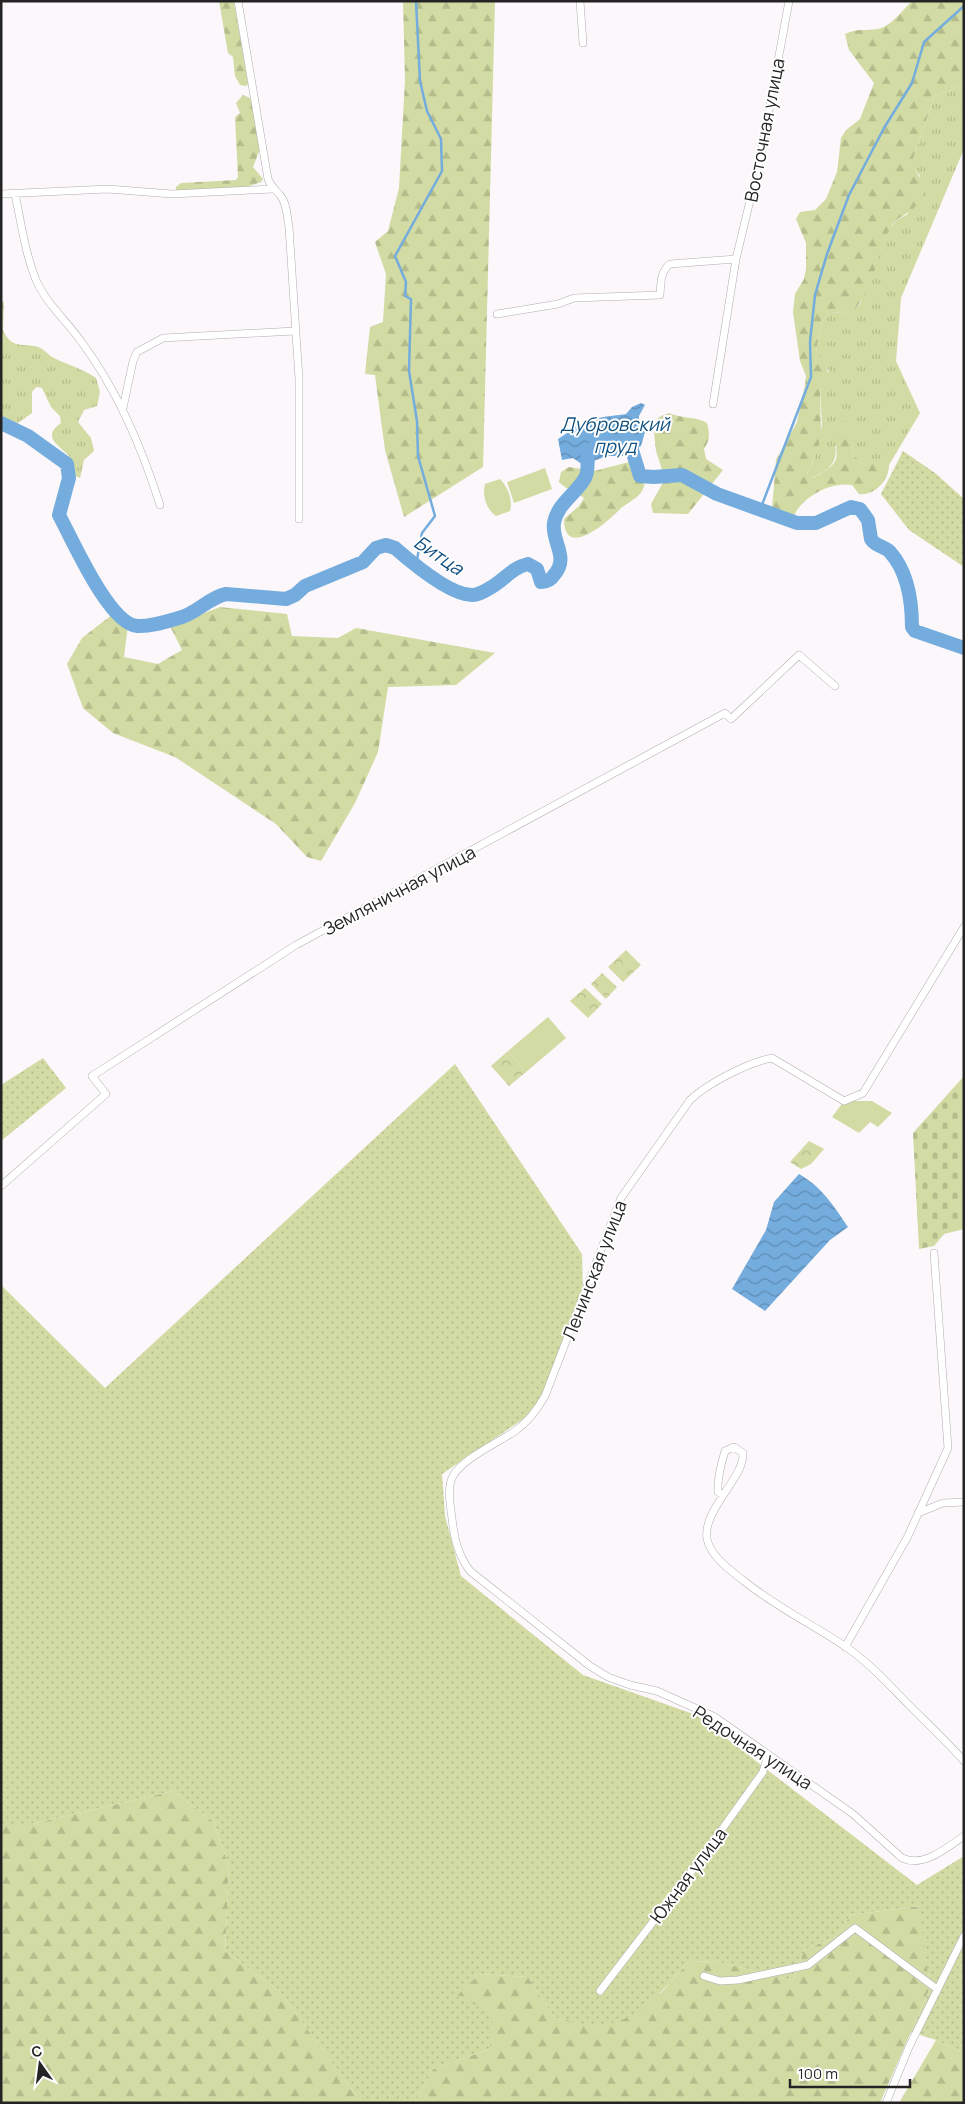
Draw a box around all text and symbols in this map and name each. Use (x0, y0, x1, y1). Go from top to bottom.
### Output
street label: Восточная улица (738, 56, 790, 204)
water label: Дубровский пруд (560, 411, 672, 459)
water label: Битца (409, 529, 470, 582)
street label: Земляничная улица (319, 840, 479, 940)
street label: Ленинская улица (556, 1197, 632, 1343)
street label: Редочная улица (689, 1699, 817, 1795)
street label: Южная улица (644, 1822, 732, 1928)
north arrow (15, 2039, 65, 2089)
text: С (29, 2040, 44, 2061)
scale bar (790, 2056, 910, 2088)
text: 100 m (798, 2063, 838, 2084)

